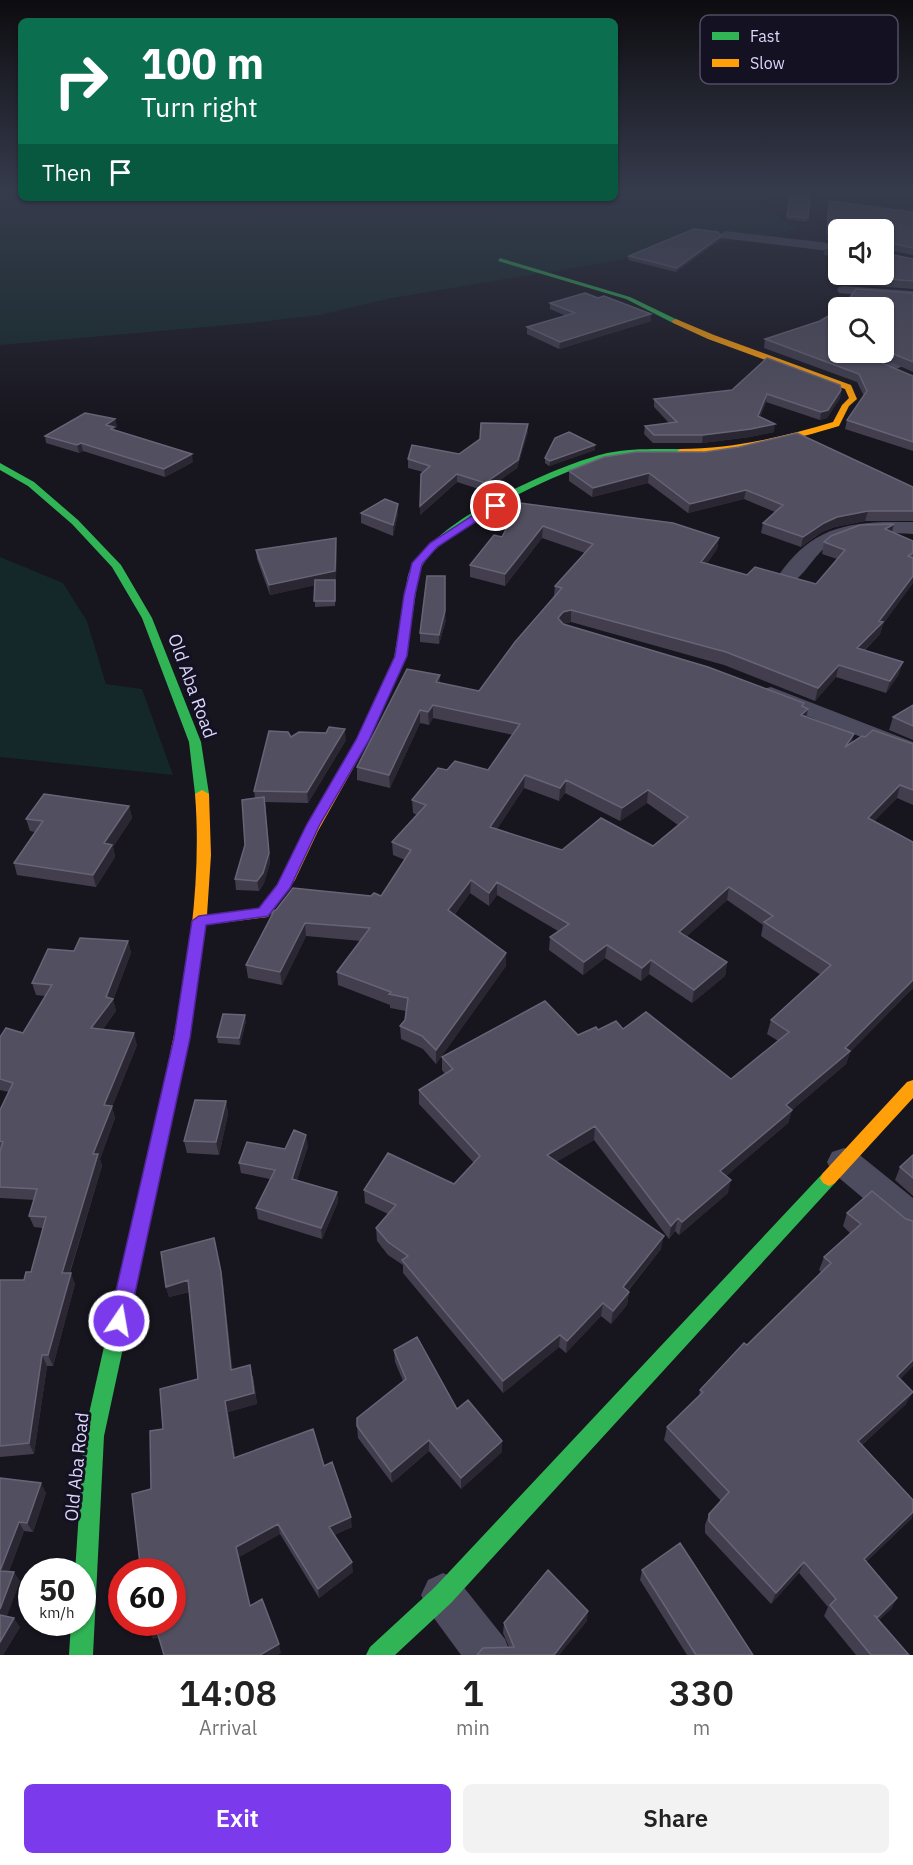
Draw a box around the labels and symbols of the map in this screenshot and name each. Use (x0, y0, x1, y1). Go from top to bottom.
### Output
legend (700, 15, 898, 84)
text: Fast (750, 26, 780, 46)
text: Slow (750, 53, 785, 73)
pin (470, 480, 521, 531)
street label: Old Aba Road (163, 630, 222, 741)
position arrow (87, 1289, 151, 1353)
street label: Old Aba Road (59, 1411, 94, 1523)
speed limit sign: 60 (108, 1558, 186, 1636)

